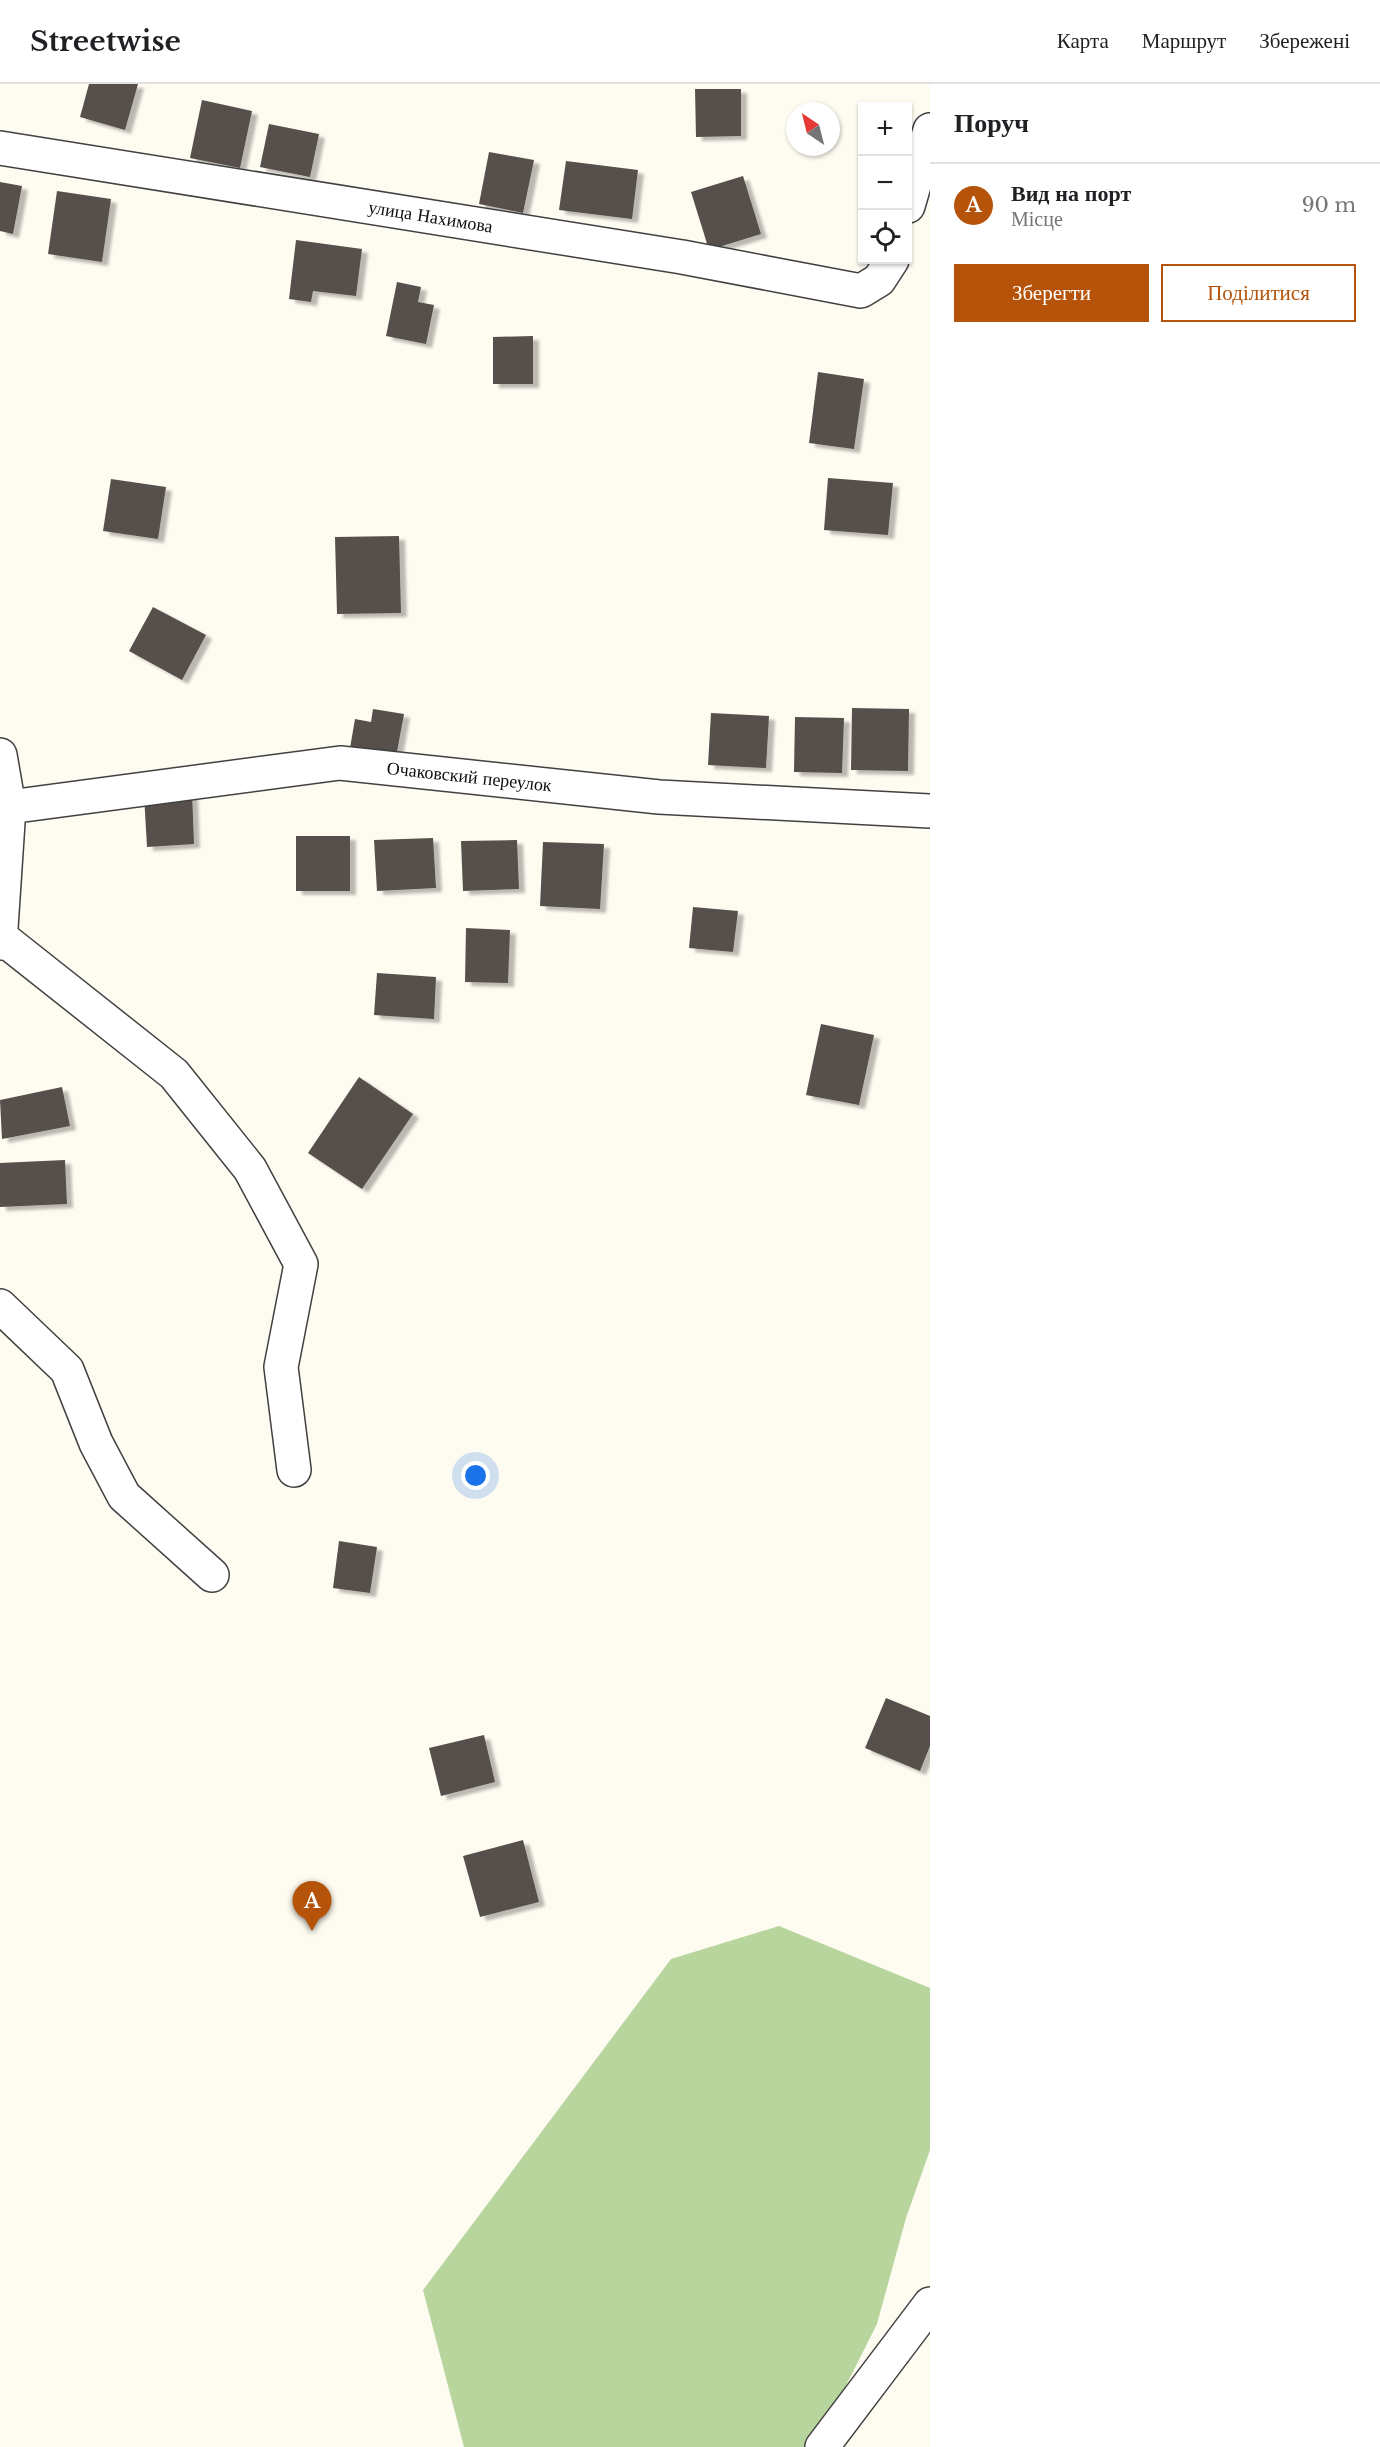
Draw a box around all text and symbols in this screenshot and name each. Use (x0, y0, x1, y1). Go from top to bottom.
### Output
text: Streetwise (30, 24, 181, 59)
text: Карта (1057, 28, 1109, 54)
text: Маршрут (1142, 28, 1226, 54)
text: Збережені (1259, 28, 1350, 54)
north arrow (786, 102, 840, 156)
map controls (858, 102, 912, 264)
button: + (858, 102, 912, 156)
text: Поруч (954, 107, 1029, 139)
button: − (858, 156, 912, 210)
text: Вид на порт (1011, 180, 1131, 207)
text: A (965, 193, 982, 217)
text: 90 m (1302, 193, 1356, 217)
street label: улица Нахимова (367, 196, 494, 238)
text: Місце (1011, 207, 1063, 231)
button: locate (858, 210, 912, 264)
button: Зберегти (954, 264, 1149, 322)
button: Поділитися (1161, 264, 1356, 322)
street label: Очаковский переулок (386, 757, 553, 797)
your location (461, 1461, 490, 1490)
pin: A (292, 1882, 332, 1931)

